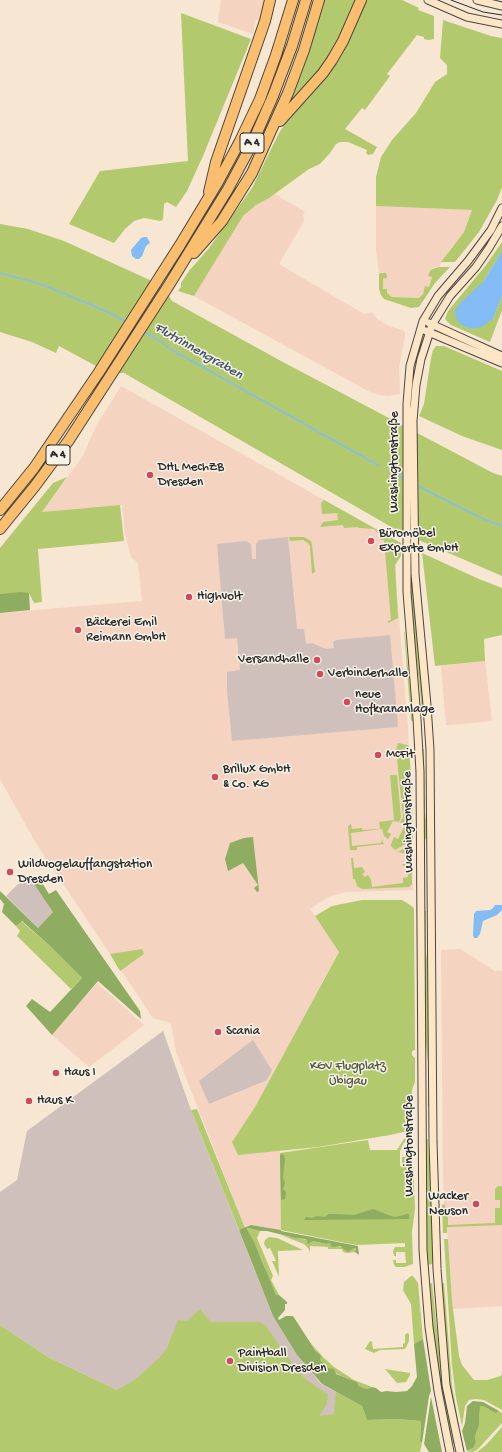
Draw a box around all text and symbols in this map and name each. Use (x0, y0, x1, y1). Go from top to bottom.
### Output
road number: A 4 (240, 133, 264, 153)
water label: Flutrinnengraben (151, 320, 245, 384)
street label: Washingtonstraße (387, 411, 403, 513)
road number: A 4 (46, 445, 70, 465)
place label: DHL MechZB Dresden (158, 460, 224, 491)
marker: DHL MechZB Dresden (145, 470, 155, 480)
place label: Büromöbel Experte GmbH (379, 526, 458, 557)
marker: Büromöbel Experte GmbH (366, 536, 376, 546)
place label: Highvolt (197, 589, 242, 605)
marker: Highvolt (184, 592, 194, 602)
place label: Bäckerei Emil Reimann GmbH (86, 615, 166, 646)
marker: Bäckerei Emil Reimann GmbH (73, 625, 83, 635)
place label: Versandhalle (238, 652, 309, 668)
marker: Versandhalle (312, 655, 322, 665)
place label: Verbinderhalle (328, 666, 408, 682)
marker: Verbinderhalle (315, 669, 325, 679)
place label: neue Hofkrananlage (355, 687, 435, 718)
marker: neue Hofkrananlage (342, 697, 352, 707)
place label: McFit (386, 747, 414, 763)
marker: McFit (373, 750, 383, 760)
place label: Brillux GmbH & Co. KG (223, 762, 291, 793)
street label: Washingtonstraße (400, 771, 418, 873)
marker: Brillux GmbH & Co. KG (210, 772, 220, 782)
place label: Wildvogelauffangstation Dresden (18, 857, 152, 888)
marker: Wildvogelauffangstation Dresden (5, 867, 15, 877)
place label: Scania (226, 1024, 260, 1040)
marker: Scania (213, 1027, 223, 1037)
park label: KGV Flugplatz Übigau (310, 1059, 386, 1090)
place label: Haus I (64, 1065, 96, 1081)
marker: Haus I (51, 1068, 61, 1078)
place label: Haus K (37, 1093, 73, 1109)
street label: Washingtonstraße (402, 1095, 418, 1197)
marker: Haus K (24, 1096, 34, 1106)
place label: Wacker Neuson (428, 1189, 468, 1220)
marker: Wacker Neuson (471, 1199, 481, 1209)
place label: Paintball Division Dresden (238, 1346, 327, 1377)
marker: Paintball Division Dresden (225, 1356, 235, 1366)

